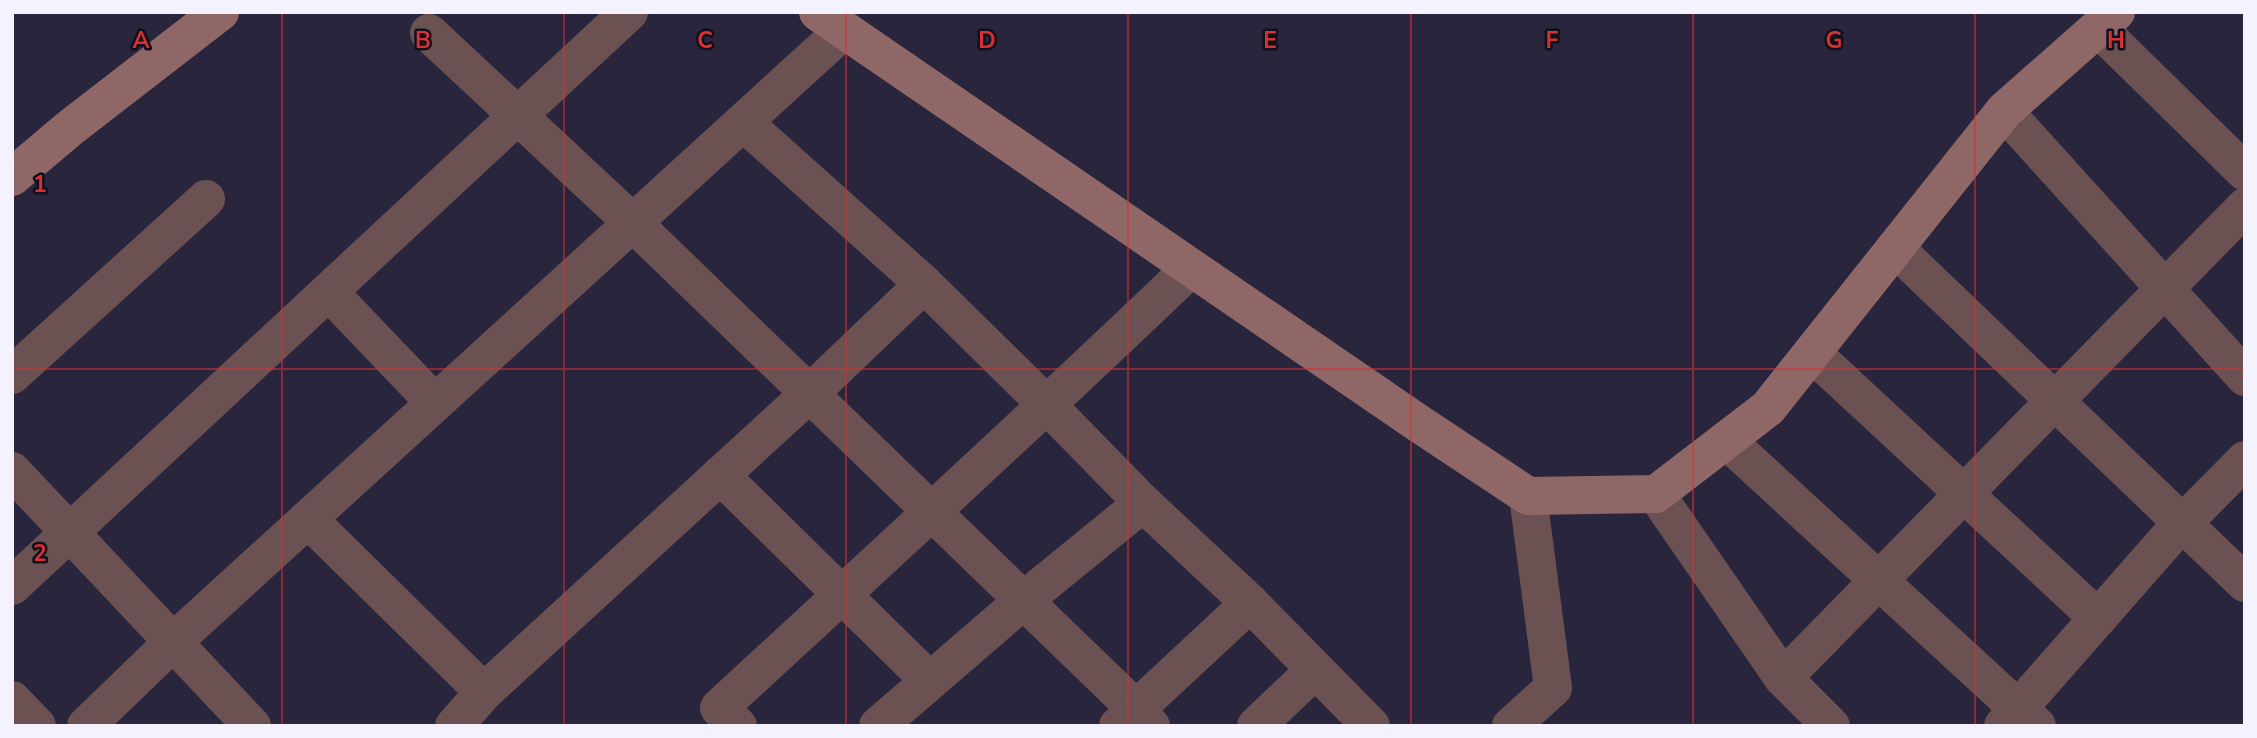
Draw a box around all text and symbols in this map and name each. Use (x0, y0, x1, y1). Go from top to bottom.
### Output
text: A (132, 25, 150, 56)
text: B (415, 25, 431, 56)
text: C (697, 25, 713, 56)
text: D (978, 25, 996, 56)
text: E (1263, 25, 1277, 56)
text: F (1546, 25, 1559, 56)
text: G (1826, 25, 1842, 56)
text: H (2107, 25, 2125, 56)
text: 1 (33, 169, 47, 200)
text: 2 (33, 538, 47, 569)

